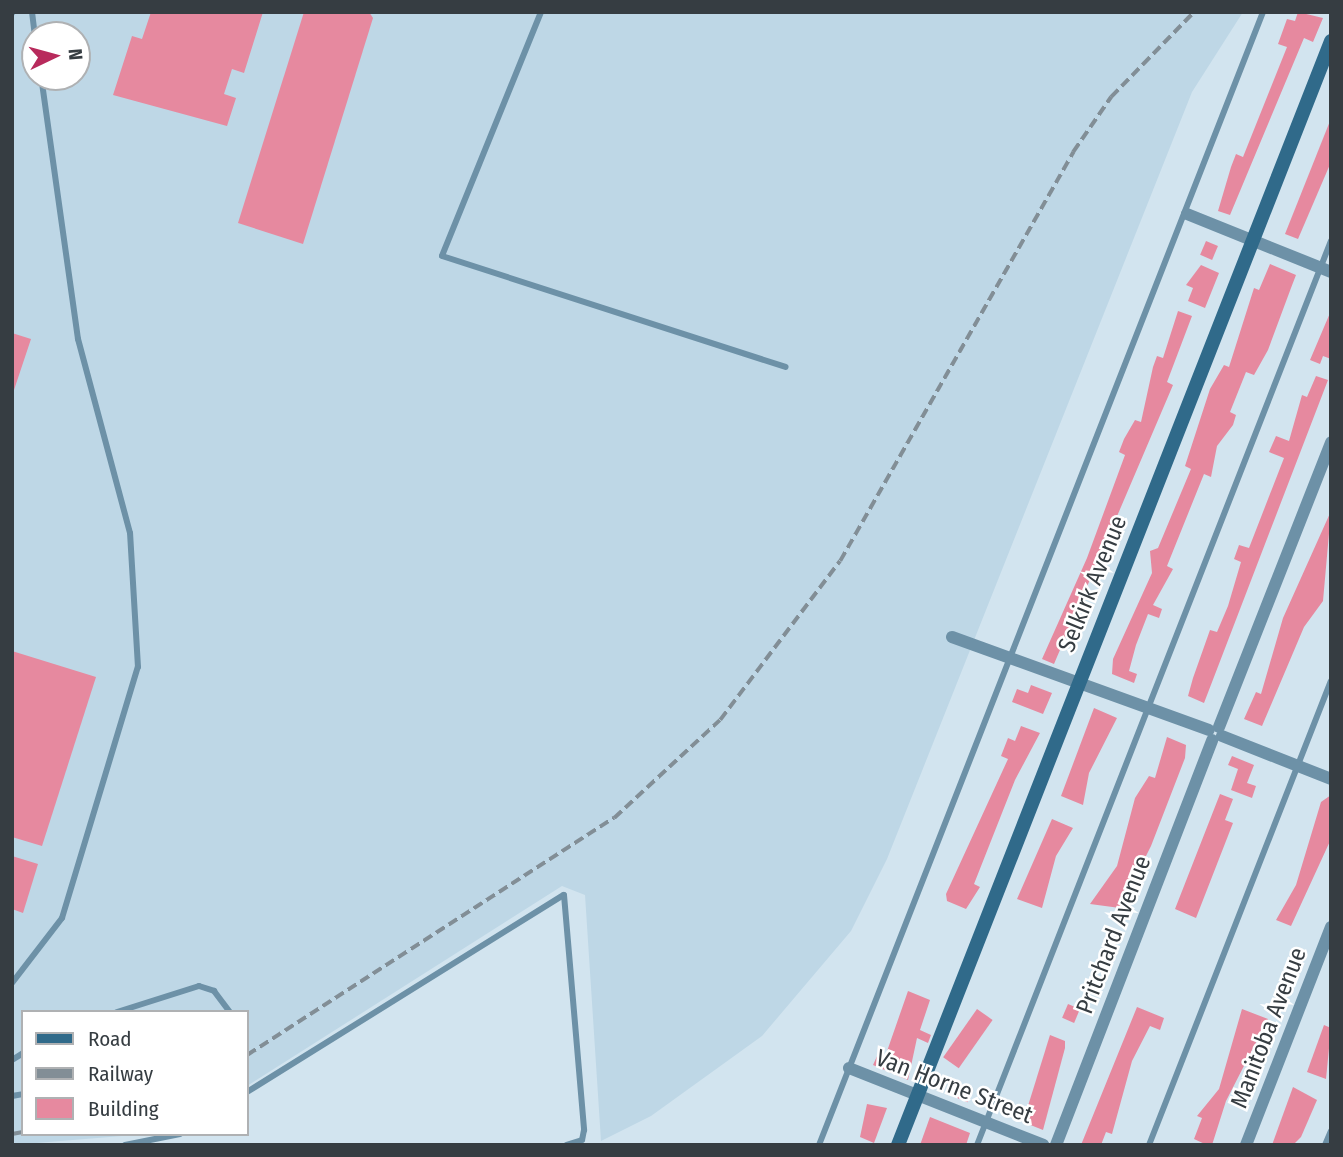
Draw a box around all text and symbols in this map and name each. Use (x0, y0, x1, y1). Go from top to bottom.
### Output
north arrow (21, 21, 91, 91)
text: N (63, 48, 87, 61)
street label: Selkirk Avenue (1053, 512, 1133, 656)
street label: Pritchard Avenue (1071, 852, 1157, 1018)
street label: Manitoba Avenue (1225, 944, 1313, 1112)
legend (21, 1010, 248, 1136)
text: Road (88, 1026, 132, 1052)
street label: Van Horne Street (871, 1044, 1037, 1130)
text: Railway (88, 1061, 153, 1087)
text: Building (88, 1096, 159, 1122)

